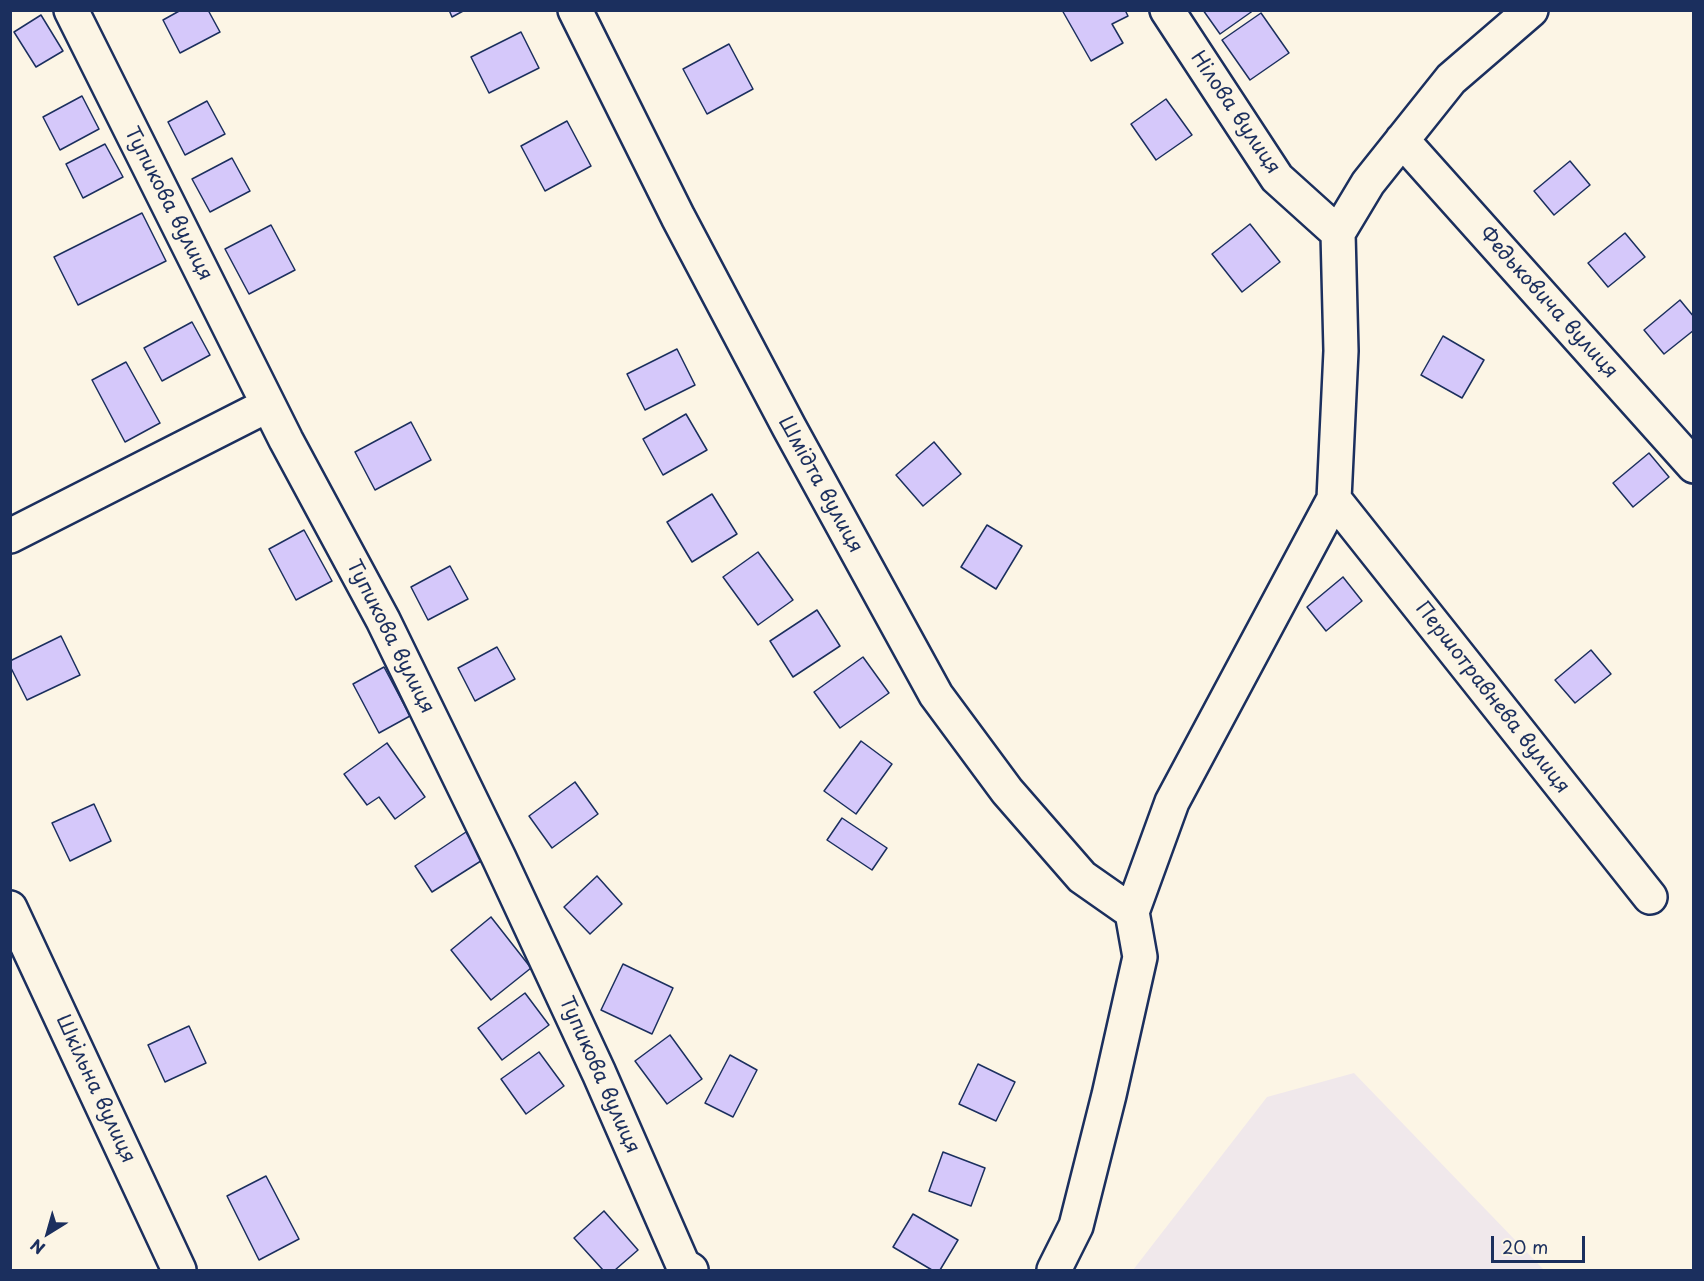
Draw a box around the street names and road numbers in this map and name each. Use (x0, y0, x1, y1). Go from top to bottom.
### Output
street label: Нілова вулиця (1185, 47, 1285, 179)
street label: Тупикова вулиця (119, 123, 217, 285)
street label: Федьковича вулиця (1474, 222, 1622, 384)
street label: Шмідта вулиця (773, 413, 867, 557)
street label: Тупикова вулиця (341, 556, 439, 718)
street label: Першотравнева вулиця (1410, 598, 1574, 798)
street label: Тупикова вулиця (554, 993, 644, 1157)
street label: Шкільна вулиця (50, 1011, 140, 1167)

